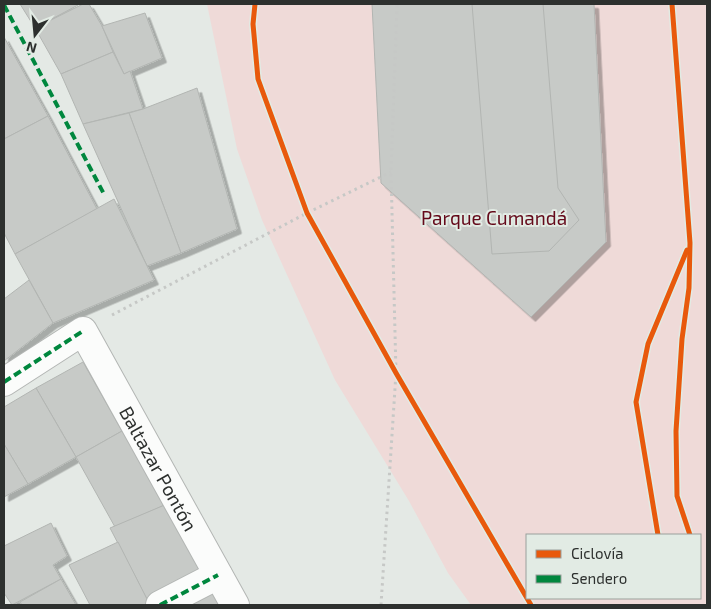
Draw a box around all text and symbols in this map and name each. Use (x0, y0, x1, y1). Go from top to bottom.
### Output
north arrow (10, 10, 60, 60)
text: N (24, 38, 38, 58)
park label: Parque Cumandá (421, 206, 567, 229)
street label: Baltazar Pontón (115, 402, 203, 535)
legend (526, 534, 701, 599)
text: Ciclovía (571, 544, 623, 562)
text: Sendero (571, 569, 627, 587)

